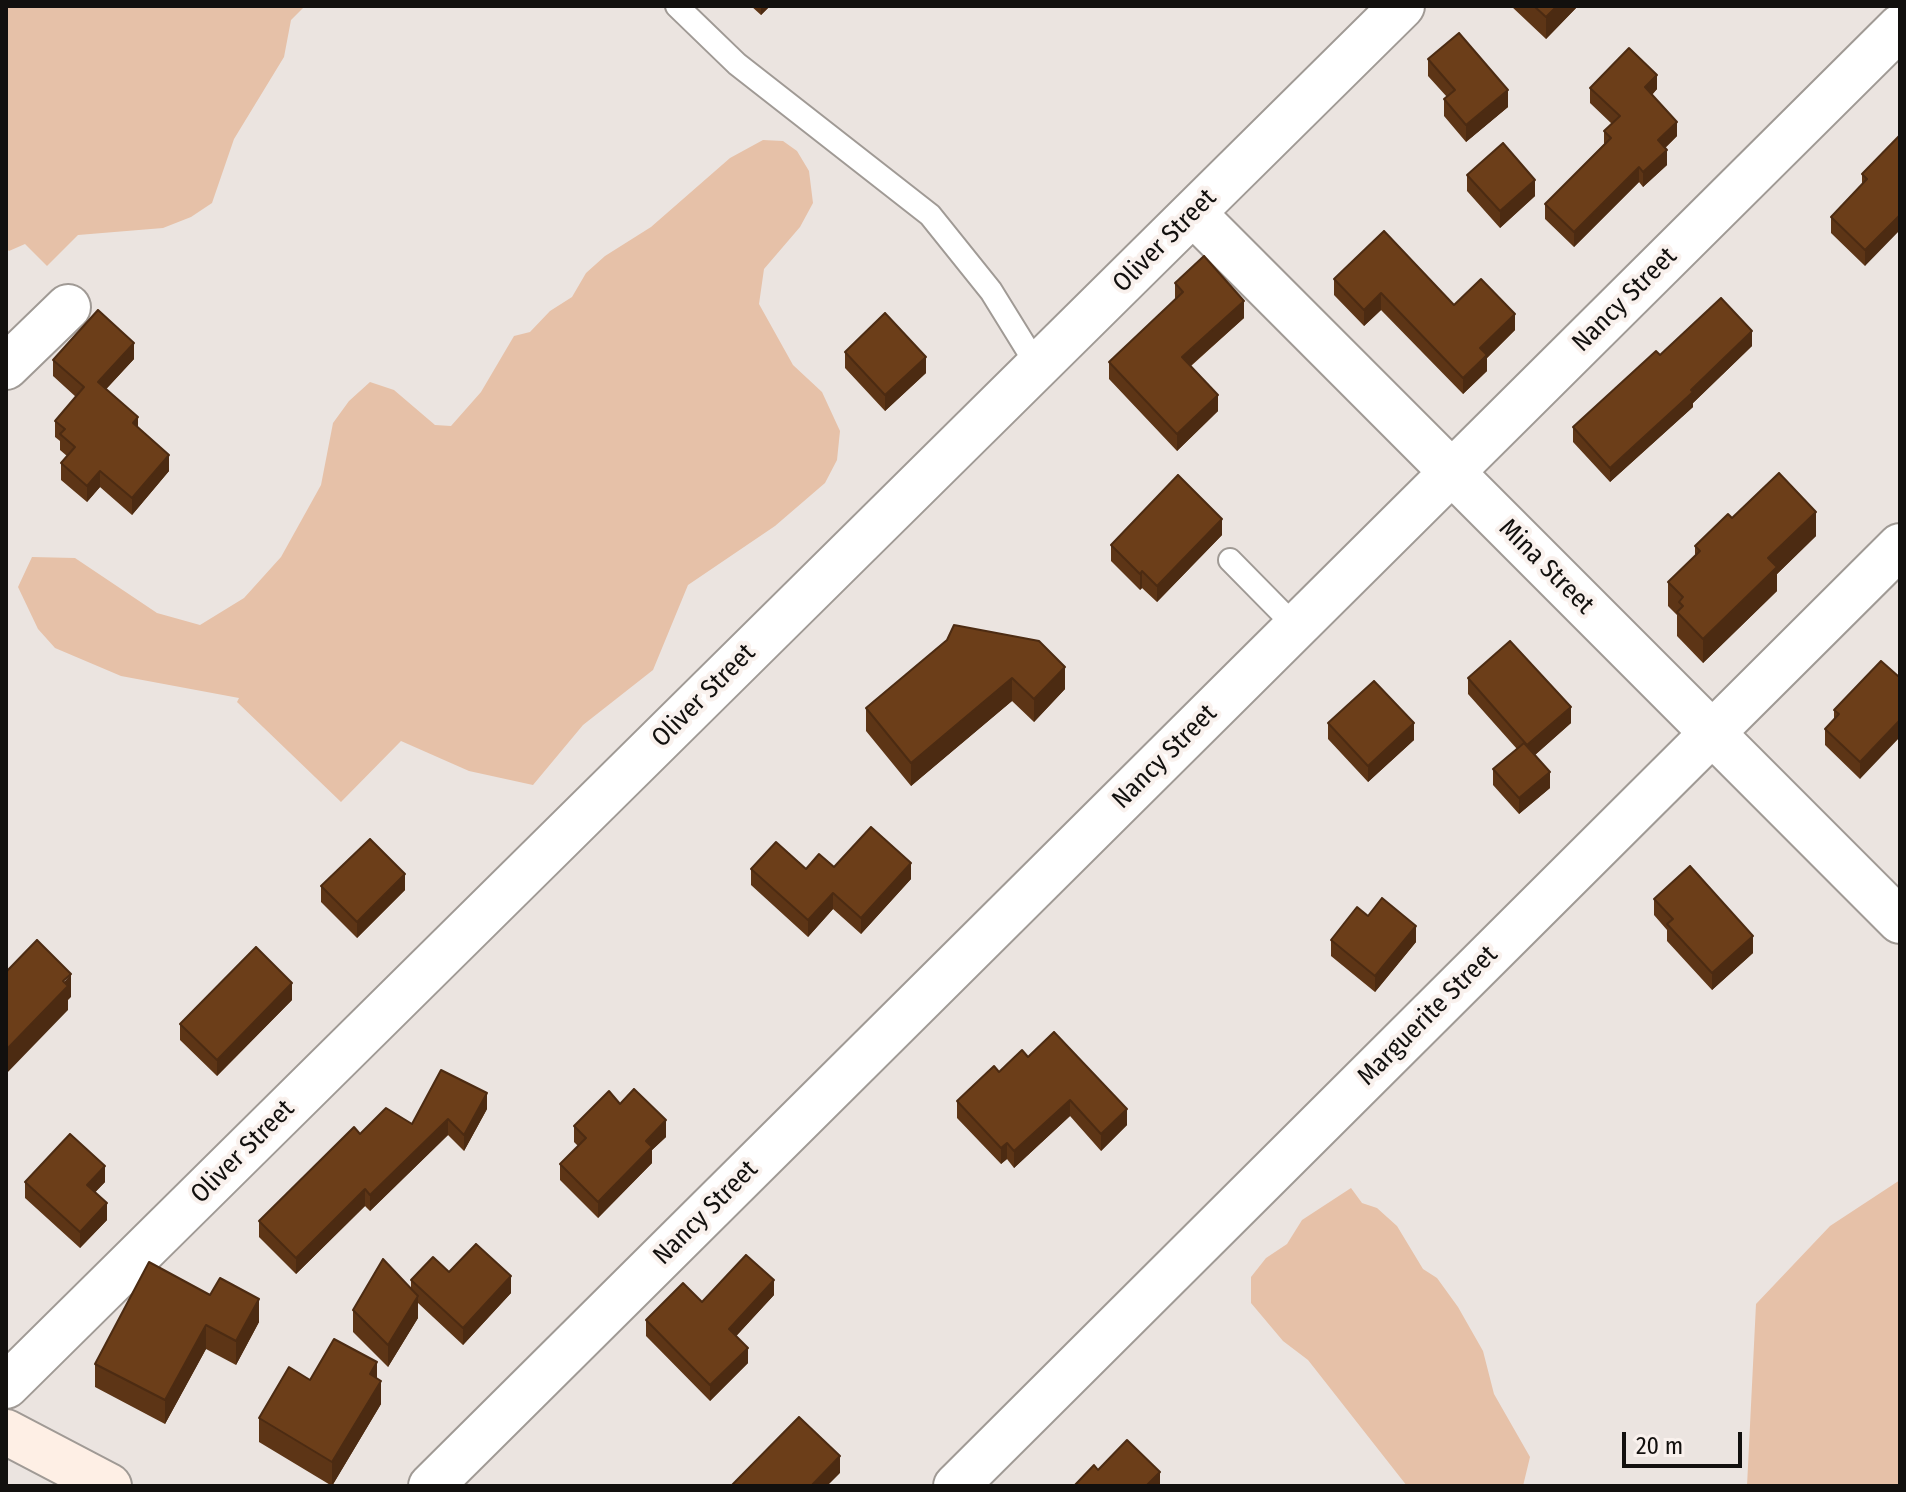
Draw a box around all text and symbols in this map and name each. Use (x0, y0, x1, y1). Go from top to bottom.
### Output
street label: Oliver Street (1107, 183, 1223, 299)
street label: Nancy Street (1566, 241, 1684, 359)
street label: Mina Street (1492, 513, 1600, 621)
street label: Oliver Street (646, 638, 762, 754)
street label: Nancy Street (1106, 698, 1224, 816)
street label: Marguerite Street (1352, 940, 1504, 1092)
street label: Oliver Street (185, 1094, 301, 1210)
street label: Nancy Street (647, 1154, 765, 1272)
scale bar (1626, 1416, 1746, 1466)
text: 20 m (1636, 1432, 1683, 1460)

